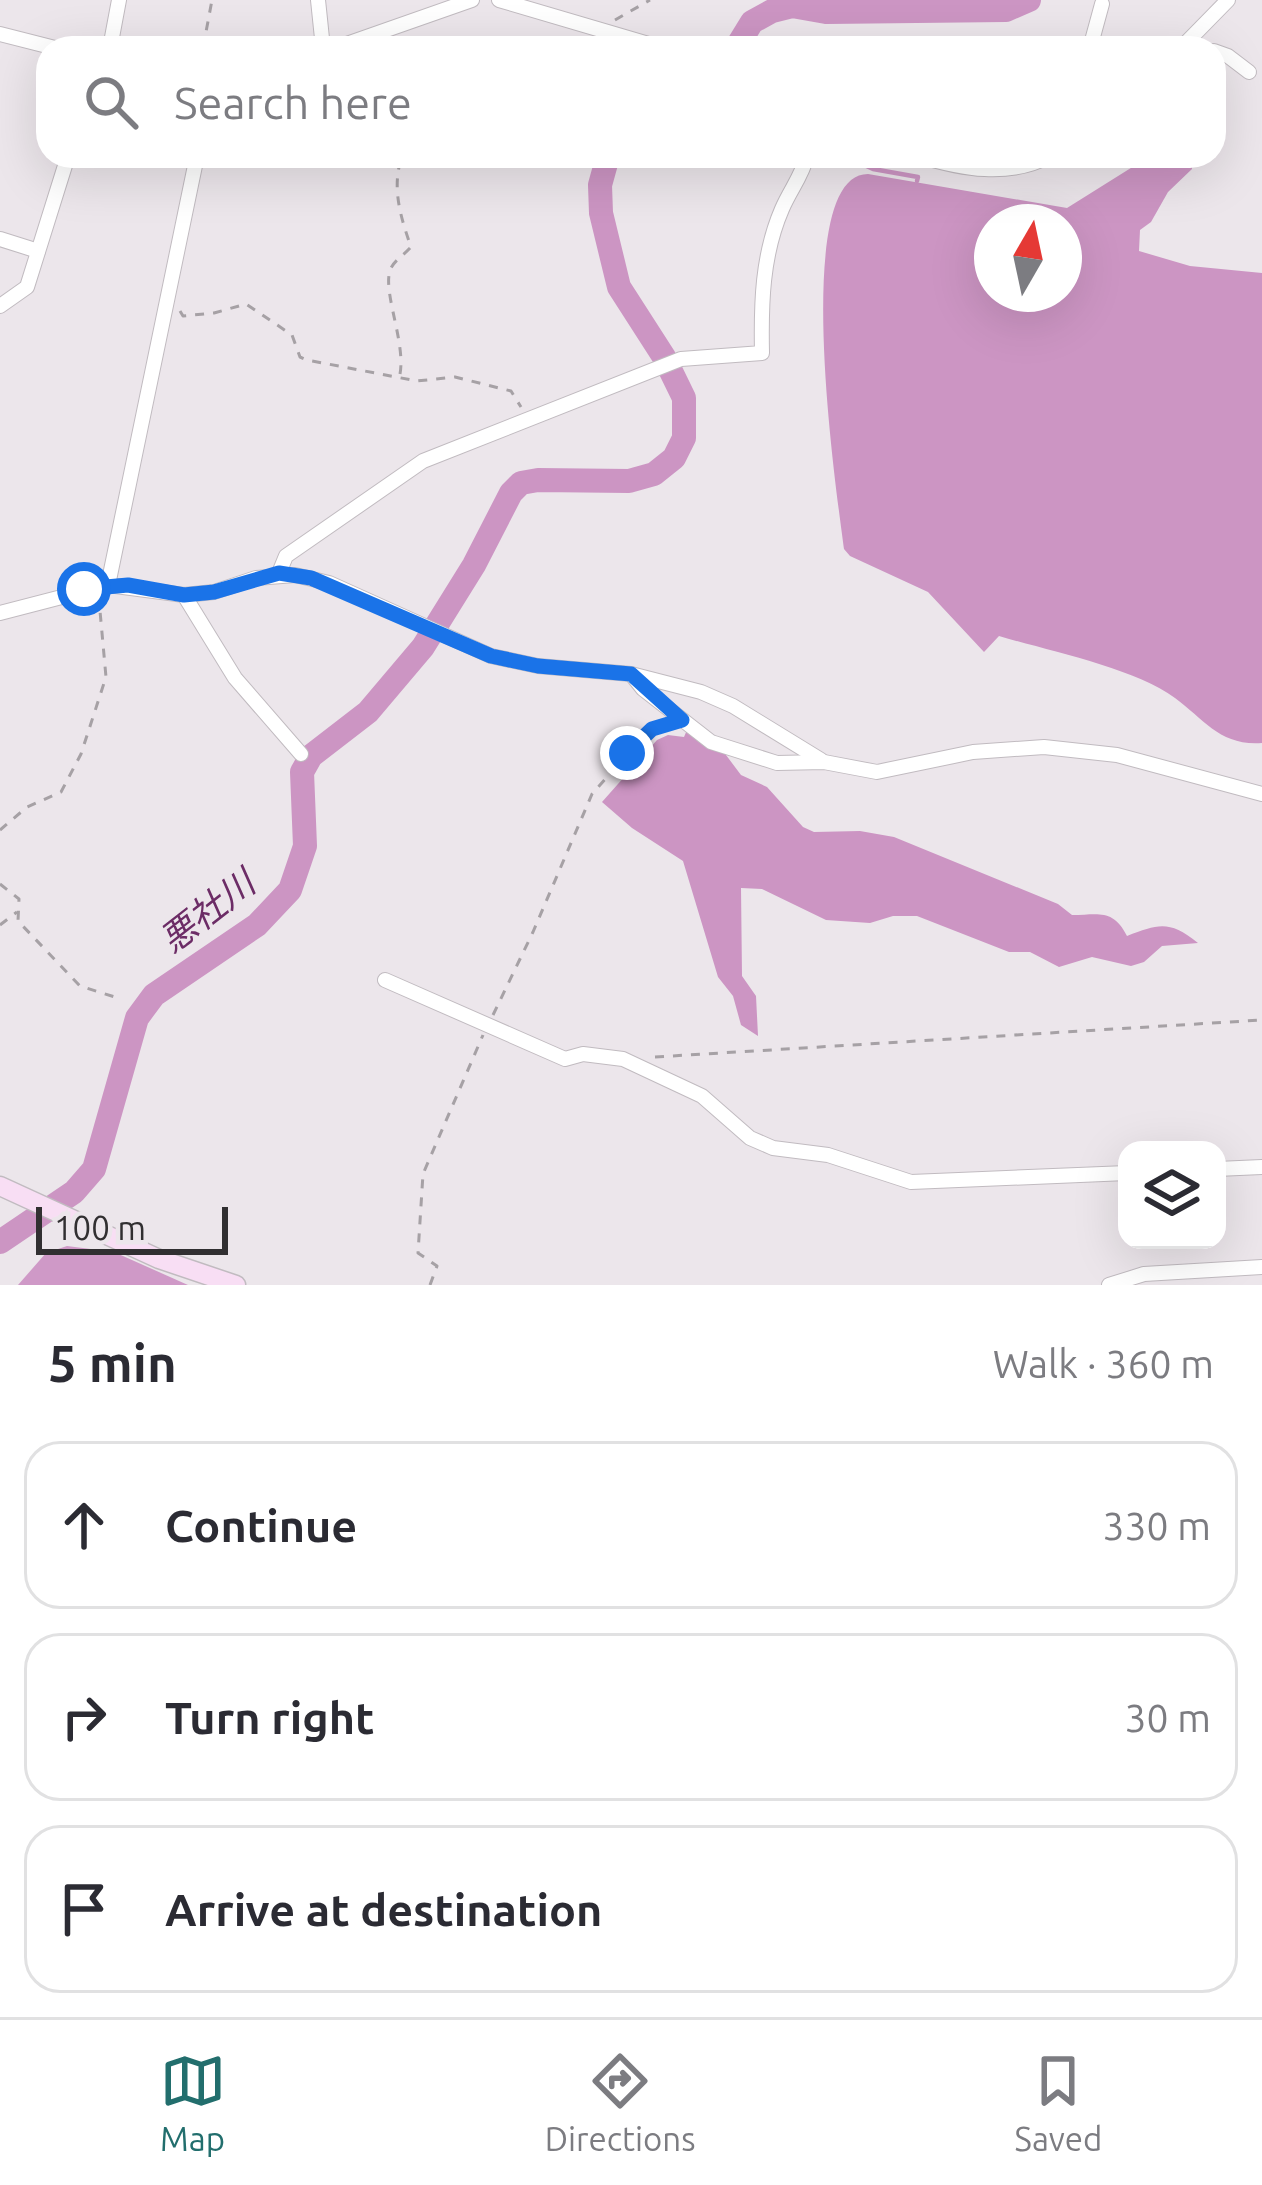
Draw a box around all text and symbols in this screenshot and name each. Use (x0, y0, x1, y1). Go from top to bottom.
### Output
search box (36, 36, 1226, 168)
icon: search (78, 69, 144, 135)
text: Search here (174, 77, 412, 128)
north arrow (974, 204, 1082, 312)
route start (57, 562, 111, 616)
route end (600, 726, 654, 780)
water label: 悪社川 (152, 859, 265, 960)
map controls (1118, 1141, 1226, 1249)
button: layers (1118, 1141, 1226, 1249)
scale bar (36, 1201, 228, 1254)
text: 100 m (54, 1209, 146, 1246)
text: 5 min (48, 1334, 177, 1392)
text: Walk · 360 m (993, 1342, 1214, 1385)
icon: ahead (51, 1492, 117, 1558)
text: Continue (165, 1500, 357, 1551)
text: 330 m (1102, 1504, 1211, 1547)
icon: right (51, 1684, 117, 1750)
text: Turn right (165, 1692, 374, 1743)
text: 30 m (1124, 1696, 1211, 1739)
icon: arrive (51, 1876, 117, 1942)
text: Arrive at destination (165, 1884, 602, 1935)
tab: Map (160, 2048, 226, 2157)
tab: Directions (545, 2048, 695, 2157)
tab: Saved (1015, 2048, 1102, 2157)

